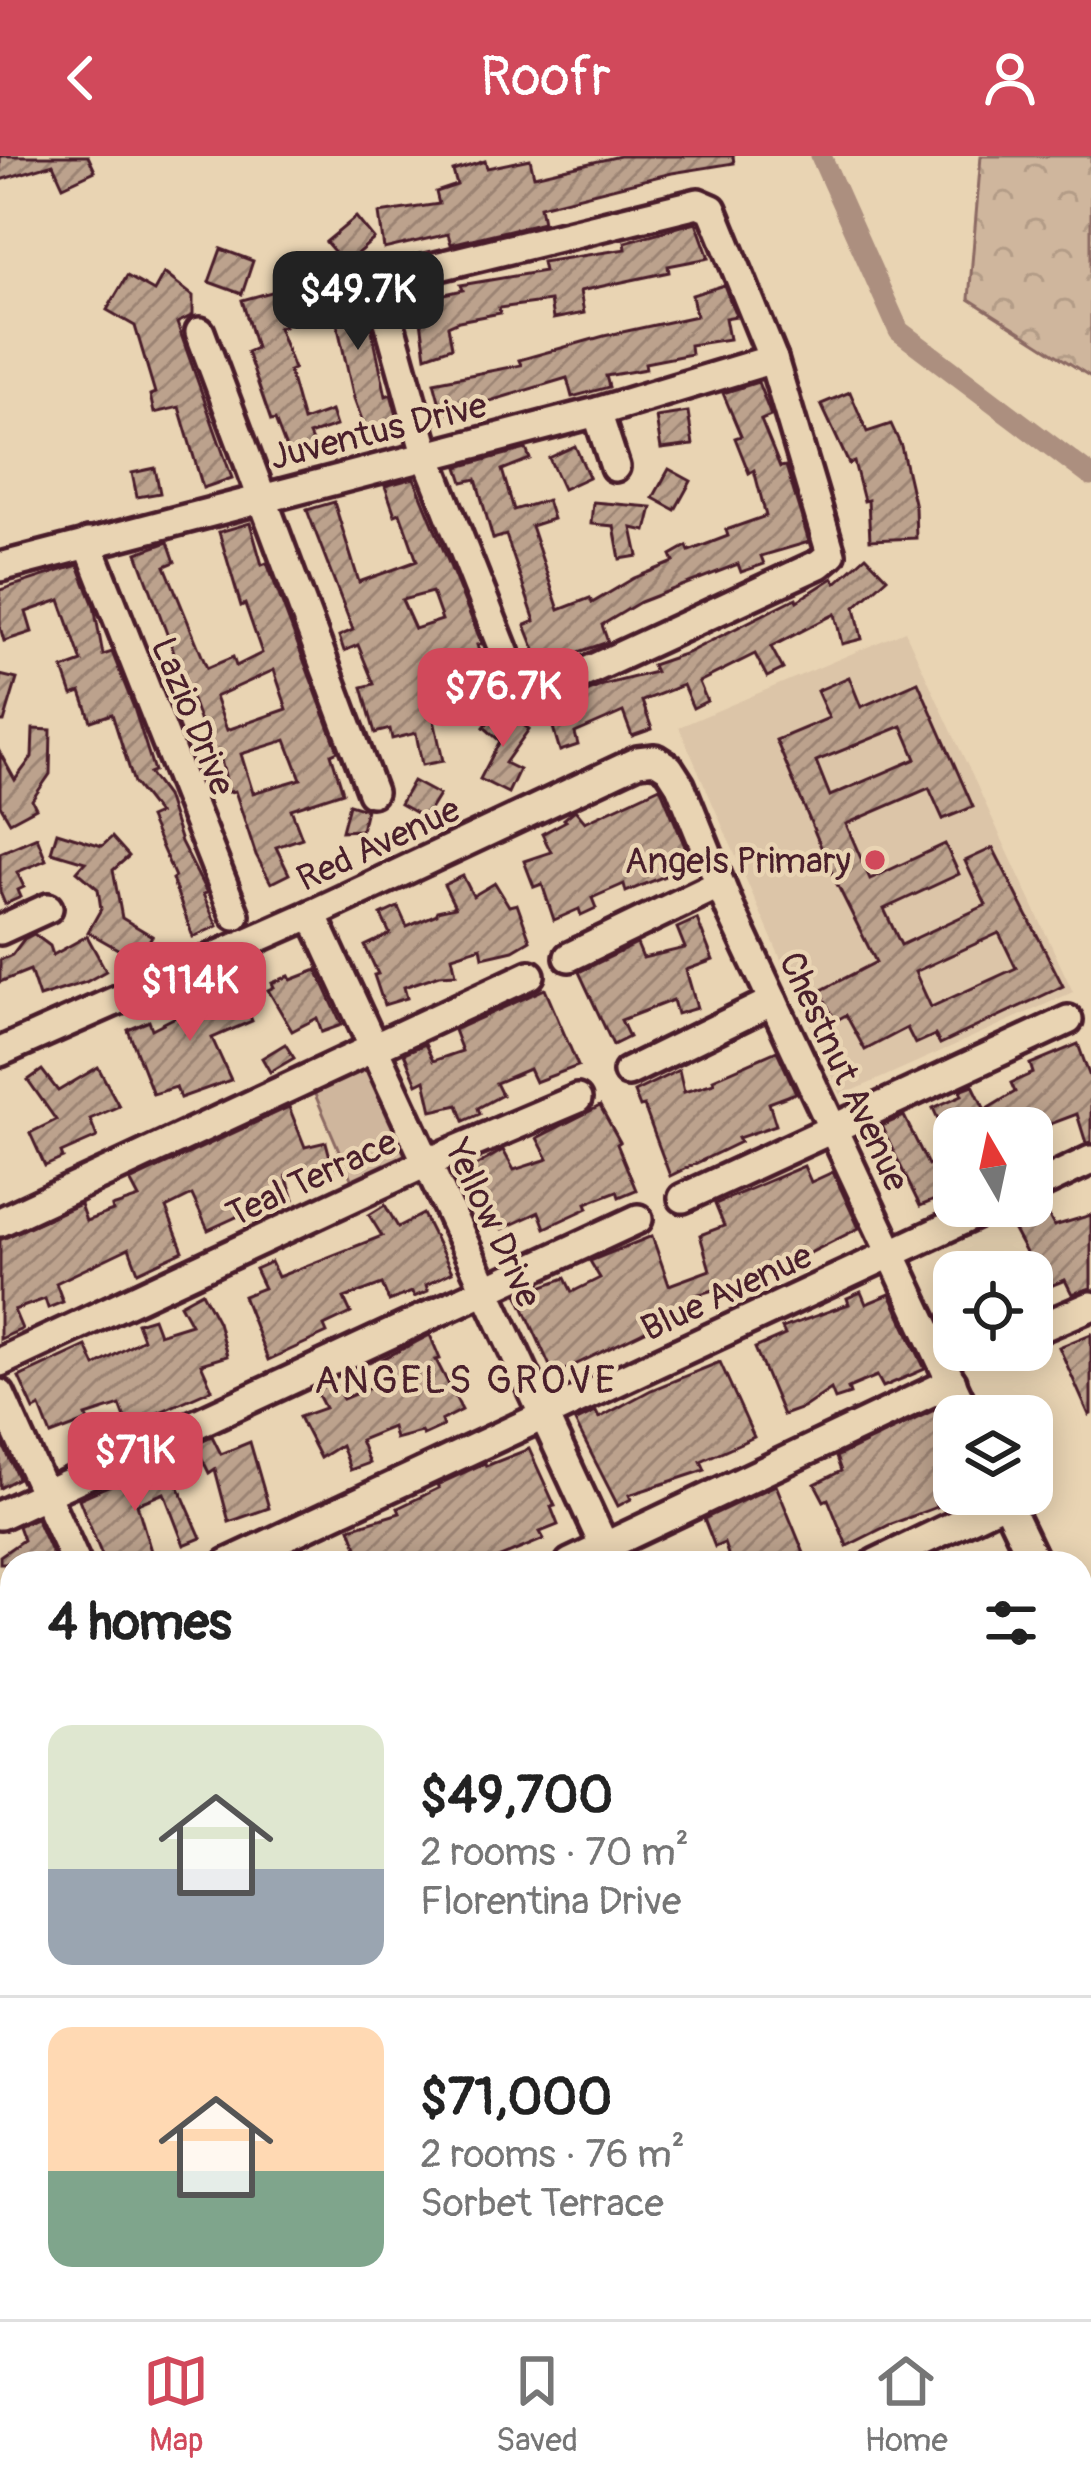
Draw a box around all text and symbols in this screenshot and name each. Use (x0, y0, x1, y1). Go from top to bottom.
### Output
text: Roofr (480, 44, 611, 112)
icon: back (48, 45, 114, 111)
icon: person (977, 45, 1043, 111)
pin: $49.7K (260, 251, 456, 353)
text: $49.7K (300, 265, 416, 314)
street label: Juventus Drive (265, 383, 492, 480)
street label: Lazio Drive (141, 631, 245, 802)
pin: $76.7K (405, 648, 601, 750)
text: $76.7K (444, 662, 562, 711)
street label: Red Avenue (290, 787, 468, 902)
place label: Angels Primary (624, 839, 851, 884)
marker: Angels Primary (862, 847, 888, 873)
pin: $114K (106, 942, 274, 1044)
street label: Chestnut Avenue (769, 945, 919, 1199)
text: $114K (141, 956, 239, 1005)
north arrow (933, 1107, 1053, 1227)
map controls (933, 1107, 1053, 1515)
street label: Teal Terrace (219, 1119, 404, 1237)
street label: Yellow Drive (434, 1132, 551, 1315)
street label: Blue Avenue (634, 1233, 819, 1351)
button: locate (933, 1251, 1053, 1371)
district label: ANGELS GROVE (314, 1356, 618, 1405)
button: layers (933, 1395, 1053, 1515)
pin: $71K (64, 1412, 206, 1514)
text: $71K (95, 1426, 175, 1475)
icon: filters (978, 1590, 1044, 1656)
text: 4 homes (48, 1591, 232, 1655)
text: $49,700 (420, 1764, 613, 1828)
icon: home (144, 1773, 288, 1917)
text: 2 rooms · 70 m² (420, 1828, 689, 1877)
text: Florentina Drive (420, 1877, 681, 1926)
text: $71,000 (420, 2066, 612, 2130)
icon: home (144, 2075, 288, 2219)
text: 2 rooms · 76 m² (420, 2130, 685, 2179)
text: Sorbet Terrace (420, 2179, 664, 2228)
tab: Map (143, 2348, 209, 2461)
tab: Saved (496, 2348, 578, 2461)
tab: Home (864, 2348, 948, 2461)

